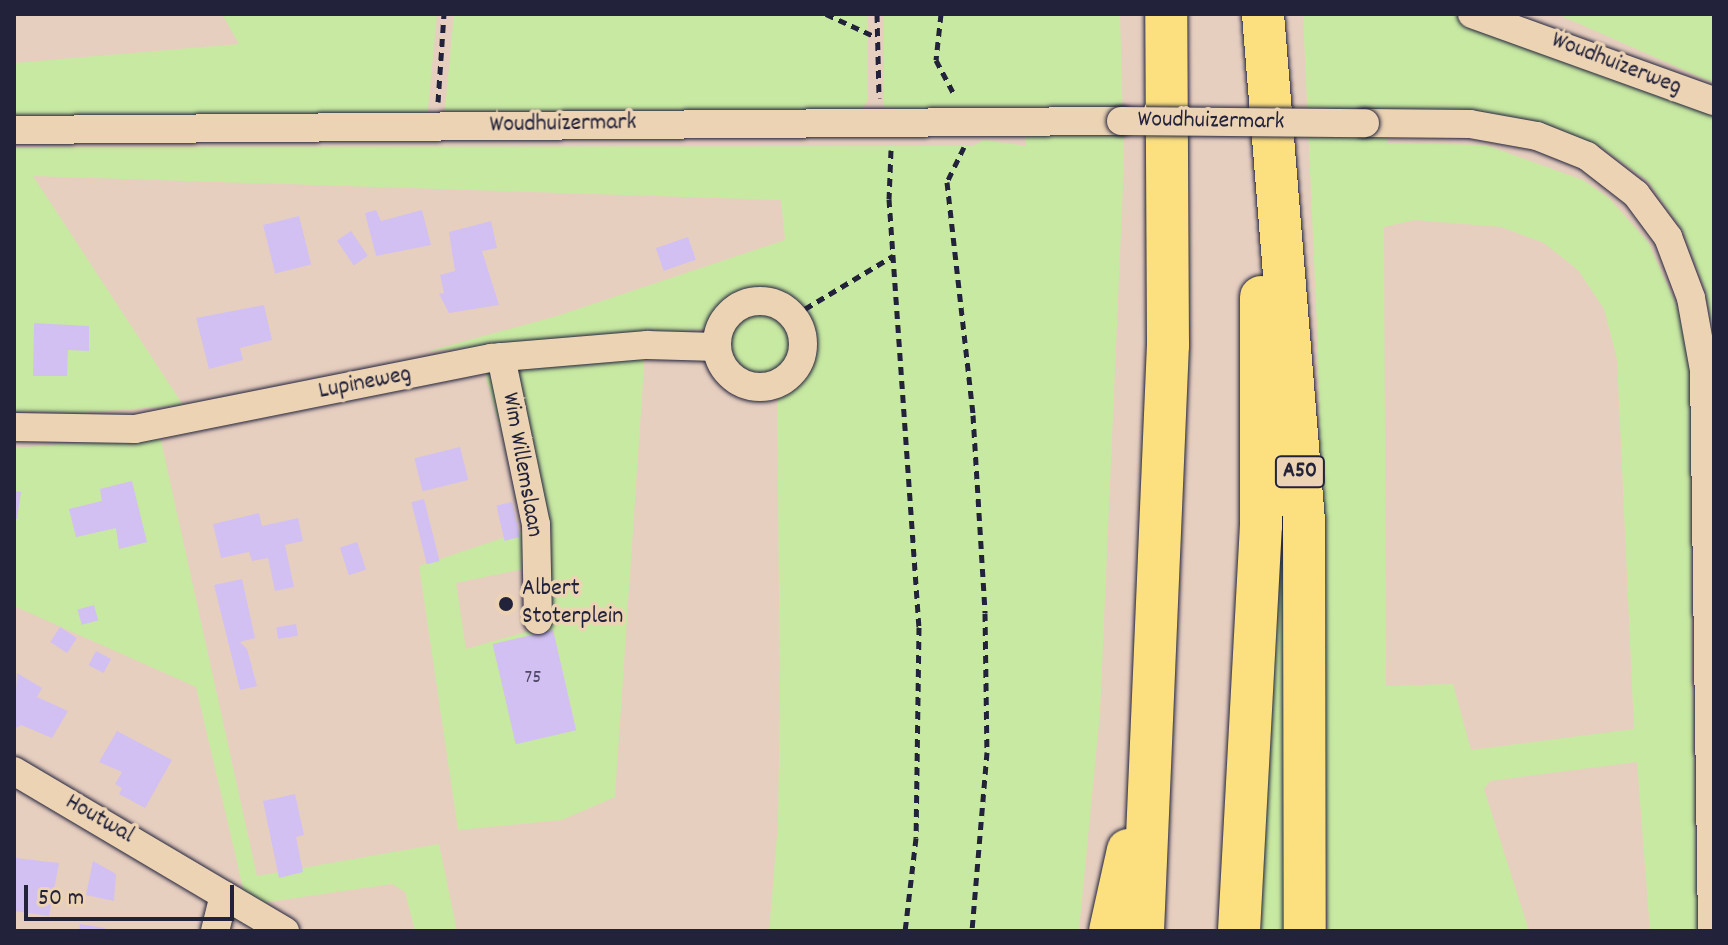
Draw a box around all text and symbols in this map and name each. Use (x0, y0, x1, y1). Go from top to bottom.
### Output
street label: Woudhuizerweg (1547, 27, 1685, 103)
street label: Woudhuizermark (1137, 106, 1285, 138)
street label: Woudhuizermark (489, 109, 637, 141)
street label: Lupineweg (316, 361, 414, 407)
street label: Wim Willemslaan (494, 391, 548, 539)
road number: A50 (1274, 454, 1326, 490)
place label: Albert Stoterplein (522, 576, 623, 632)
marker: Albert Stoterplein (497, 595, 515, 613)
house number: 75 (525, 666, 541, 690)
street label: Houtwal (60, 789, 138, 851)
scale bar (28, 869, 238, 919)
text: 50 m (38, 882, 84, 916)

